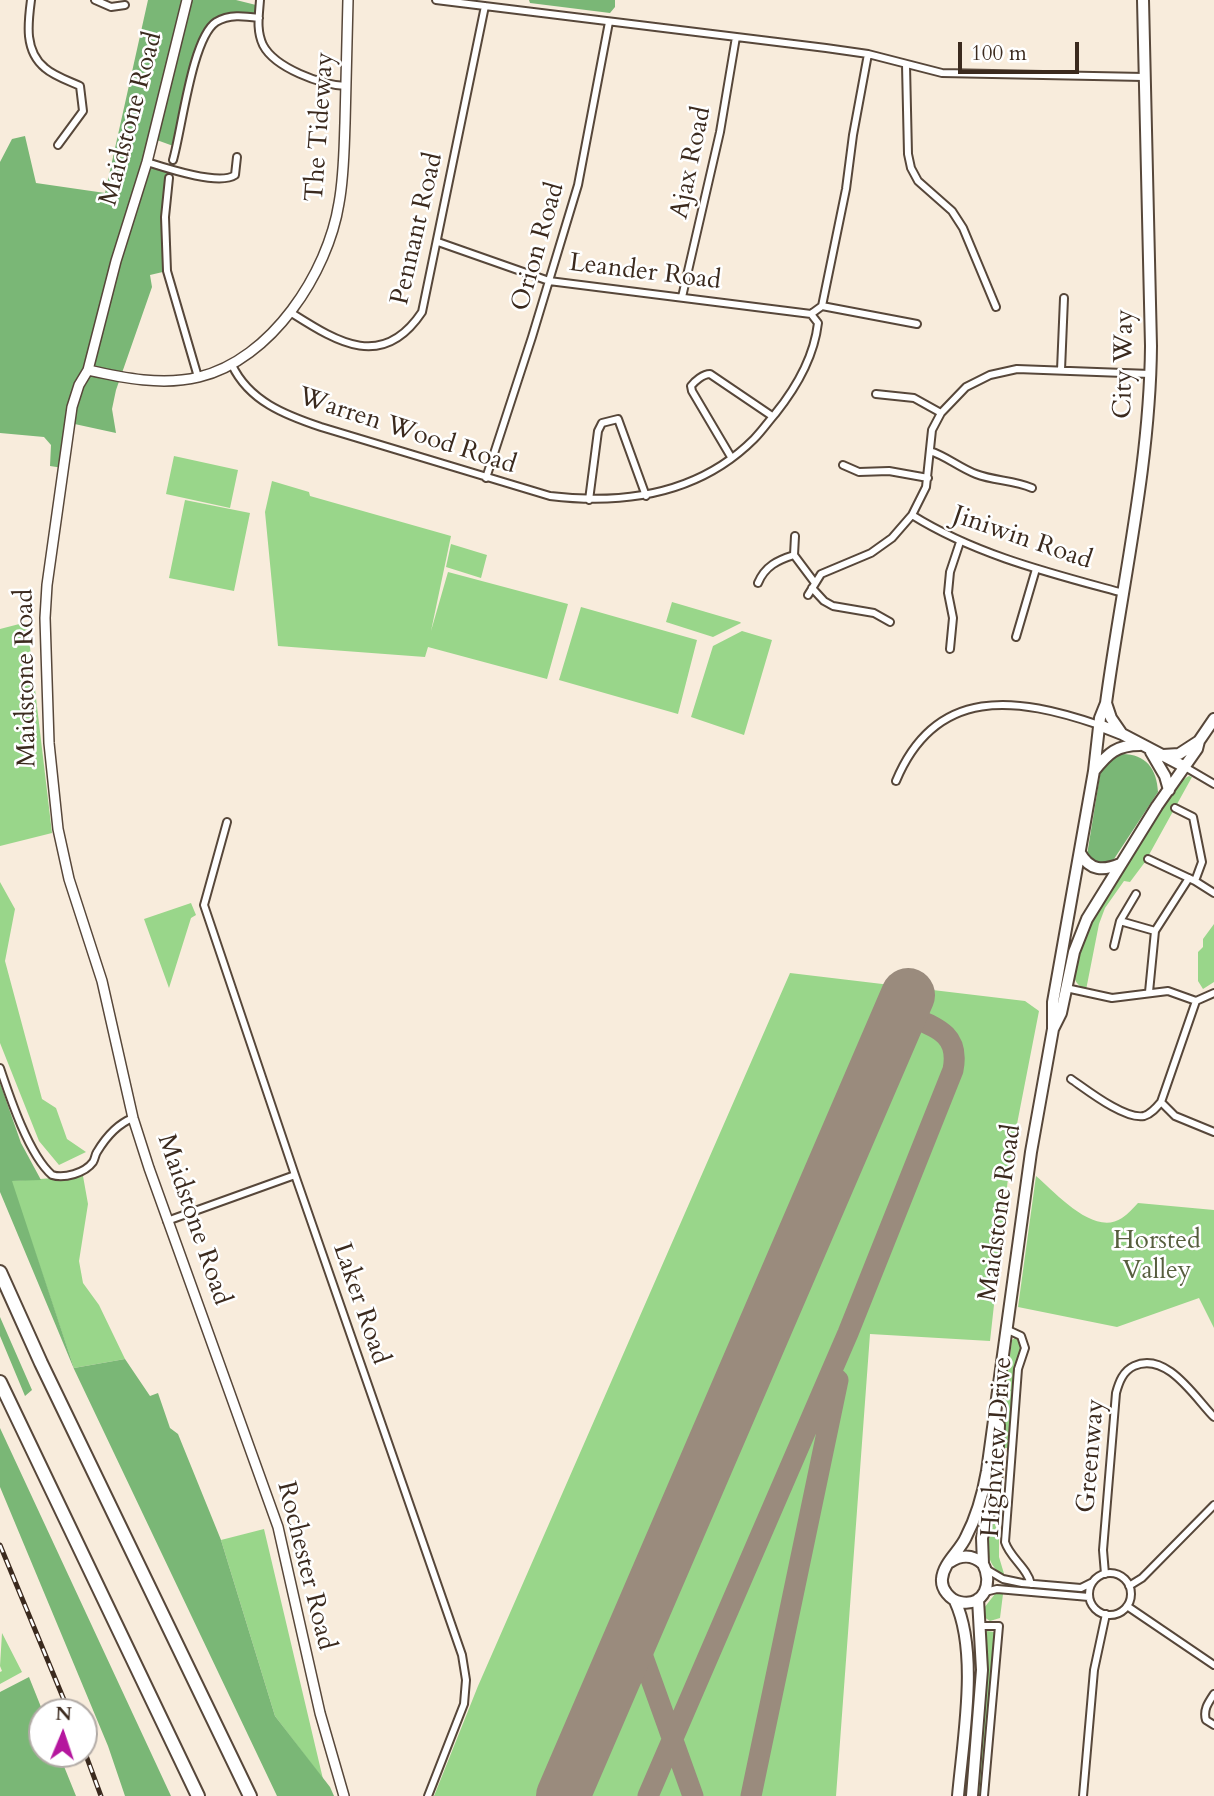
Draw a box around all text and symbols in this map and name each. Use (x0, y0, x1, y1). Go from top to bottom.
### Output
scale bar (962, 28, 1083, 72)
street label: Maidstone Road (94, 29, 170, 209)
text: 100 m (971, 39, 1027, 68)
street label: The Tideway (300, 51, 342, 203)
street label: Ajax Road (665, 104, 719, 222)
street label: Pennant Road (385, 150, 451, 308)
street label: Orion Road (506, 179, 572, 315)
street label: Leander Road (567, 248, 723, 298)
street label: City Way (1108, 309, 1142, 419)
street label: Warren Wood Road (294, 382, 520, 482)
street label: Jiniwin Road (948, 501, 1096, 577)
street label: Maidstone Road (10, 588, 44, 768)
street label: Maidstone Road (973, 1122, 1029, 1304)
street label: Maidstone Road (149, 1131, 237, 1309)
park label: Horsted Valley (1113, 1226, 1201, 1288)
street label: Laker Road (325, 1239, 395, 1369)
street label: Highview Drive (976, 1356, 1020, 1538)
street label: Greenway (1071, 1398, 1113, 1514)
street label: Rochester Road (269, 1479, 341, 1653)
north arrow (28, 1698, 98, 1768)
text: N (55, 1701, 72, 1727)

